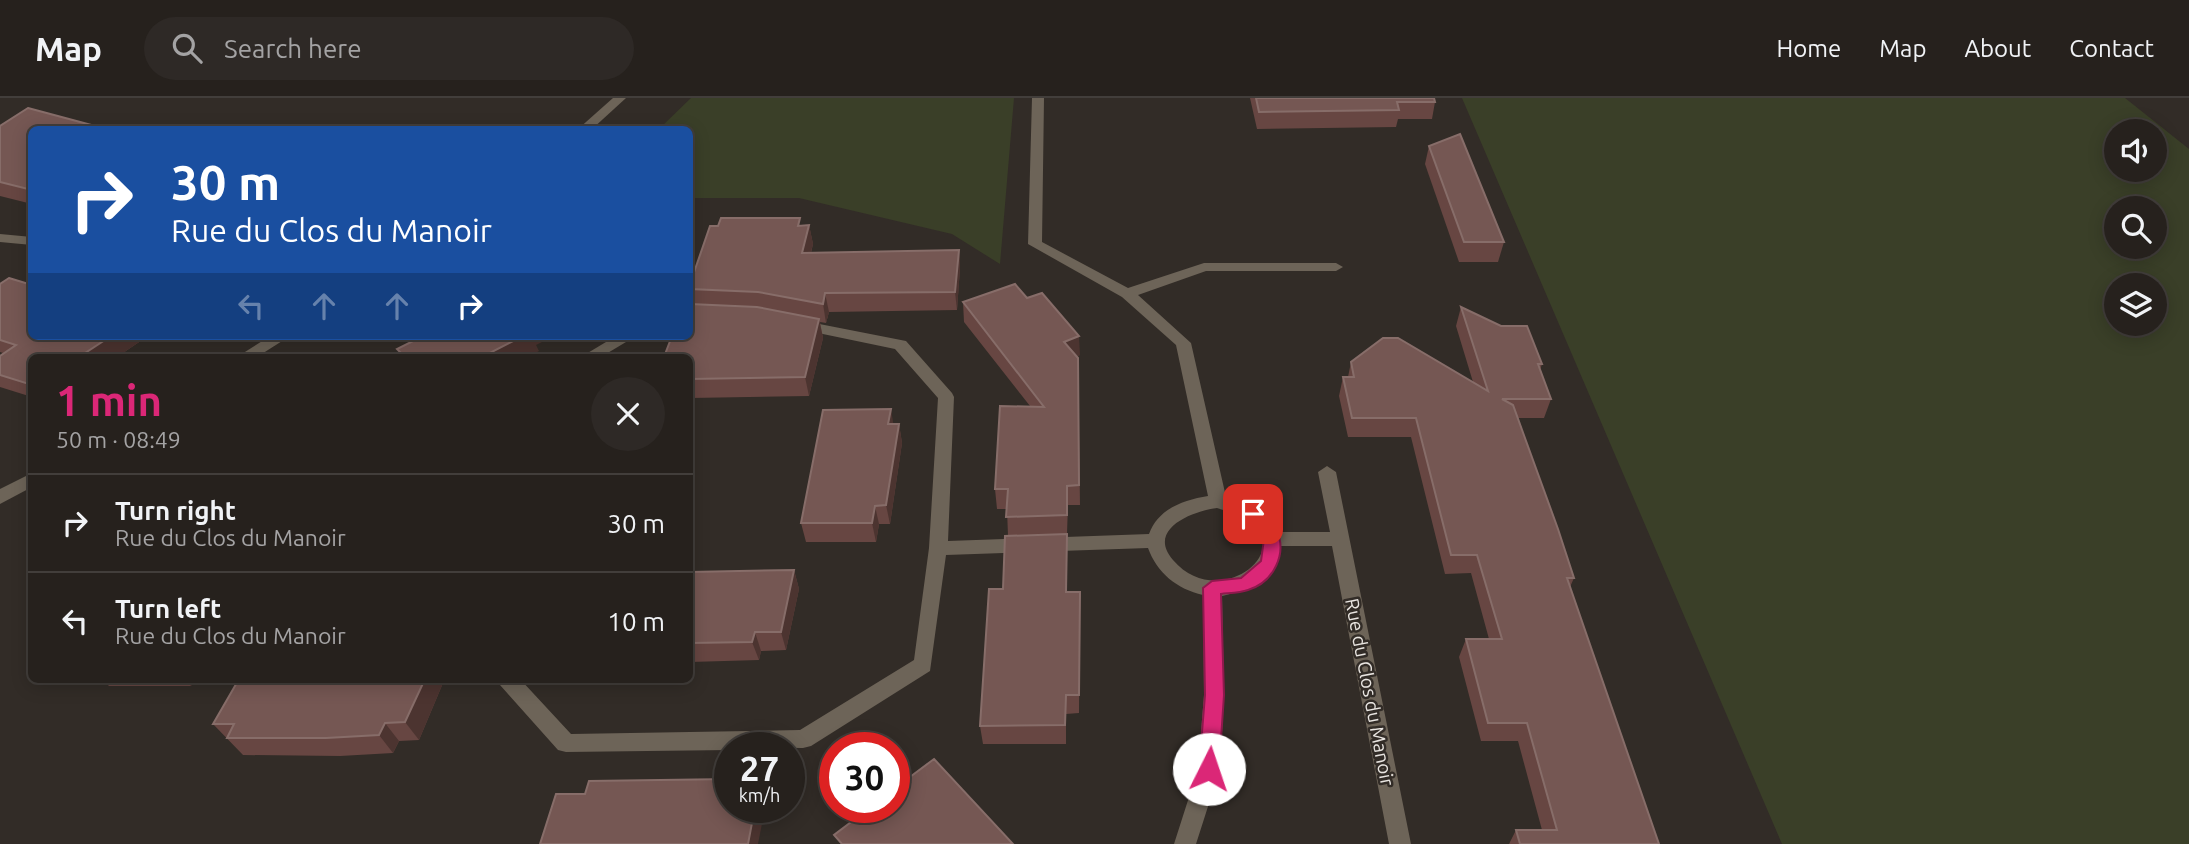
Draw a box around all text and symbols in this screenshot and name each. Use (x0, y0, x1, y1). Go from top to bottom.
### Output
search box (144, 17, 634, 80)
icon: search (168, 29, 206, 67)
text: Map (35, 30, 102, 67)
text: Search here (224, 34, 362, 63)
text: Home (1776, 35, 1841, 62)
text: Map (1879, 35, 1926, 62)
text: About (1964, 35, 2031, 62)
text: Contact (2069, 35, 2154, 62)
map controls (2104, 119, 2167, 336)
button: sound (2104, 119, 2167, 182)
icon: right (56, 154, 147, 245)
text: 30 m (171, 154, 280, 209)
button: search (2104, 196, 2167, 259)
text: Rue du Clos du Manoir (171, 212, 492, 248)
button: layers (2104, 273, 2167, 336)
icon: left (232, 287, 270, 325)
icon: ahead (305, 287, 343, 325)
icon: ahead (378, 287, 416, 325)
icon: right (451, 287, 489, 325)
text: 1 min (56, 377, 162, 424)
button: close (591, 377, 665, 451)
text: 50 m · 08:49 (56, 427, 181, 452)
pin (1223, 484, 1283, 544)
icon: arrive (1234, 495, 1272, 533)
text: Turn right (115, 496, 236, 525)
icon: right (56, 504, 94, 542)
text: 30 m (607, 509, 665, 538)
text: Rue du Clos du Manoir (115, 525, 346, 550)
text: Turn left (115, 594, 221, 623)
street label: Rue du Clos du Manoir (1341, 596, 1399, 788)
icon: left (56, 602, 94, 640)
text: 10 m (607, 607, 665, 636)
text: Rue du Clos du Manoir (115, 623, 346, 648)
speed limit sign: 30 (819, 732, 910, 823)
position arrow (1172, 732, 1246, 806)
text: 27 (740, 748, 779, 788)
text: km/h (739, 785, 780, 805)

